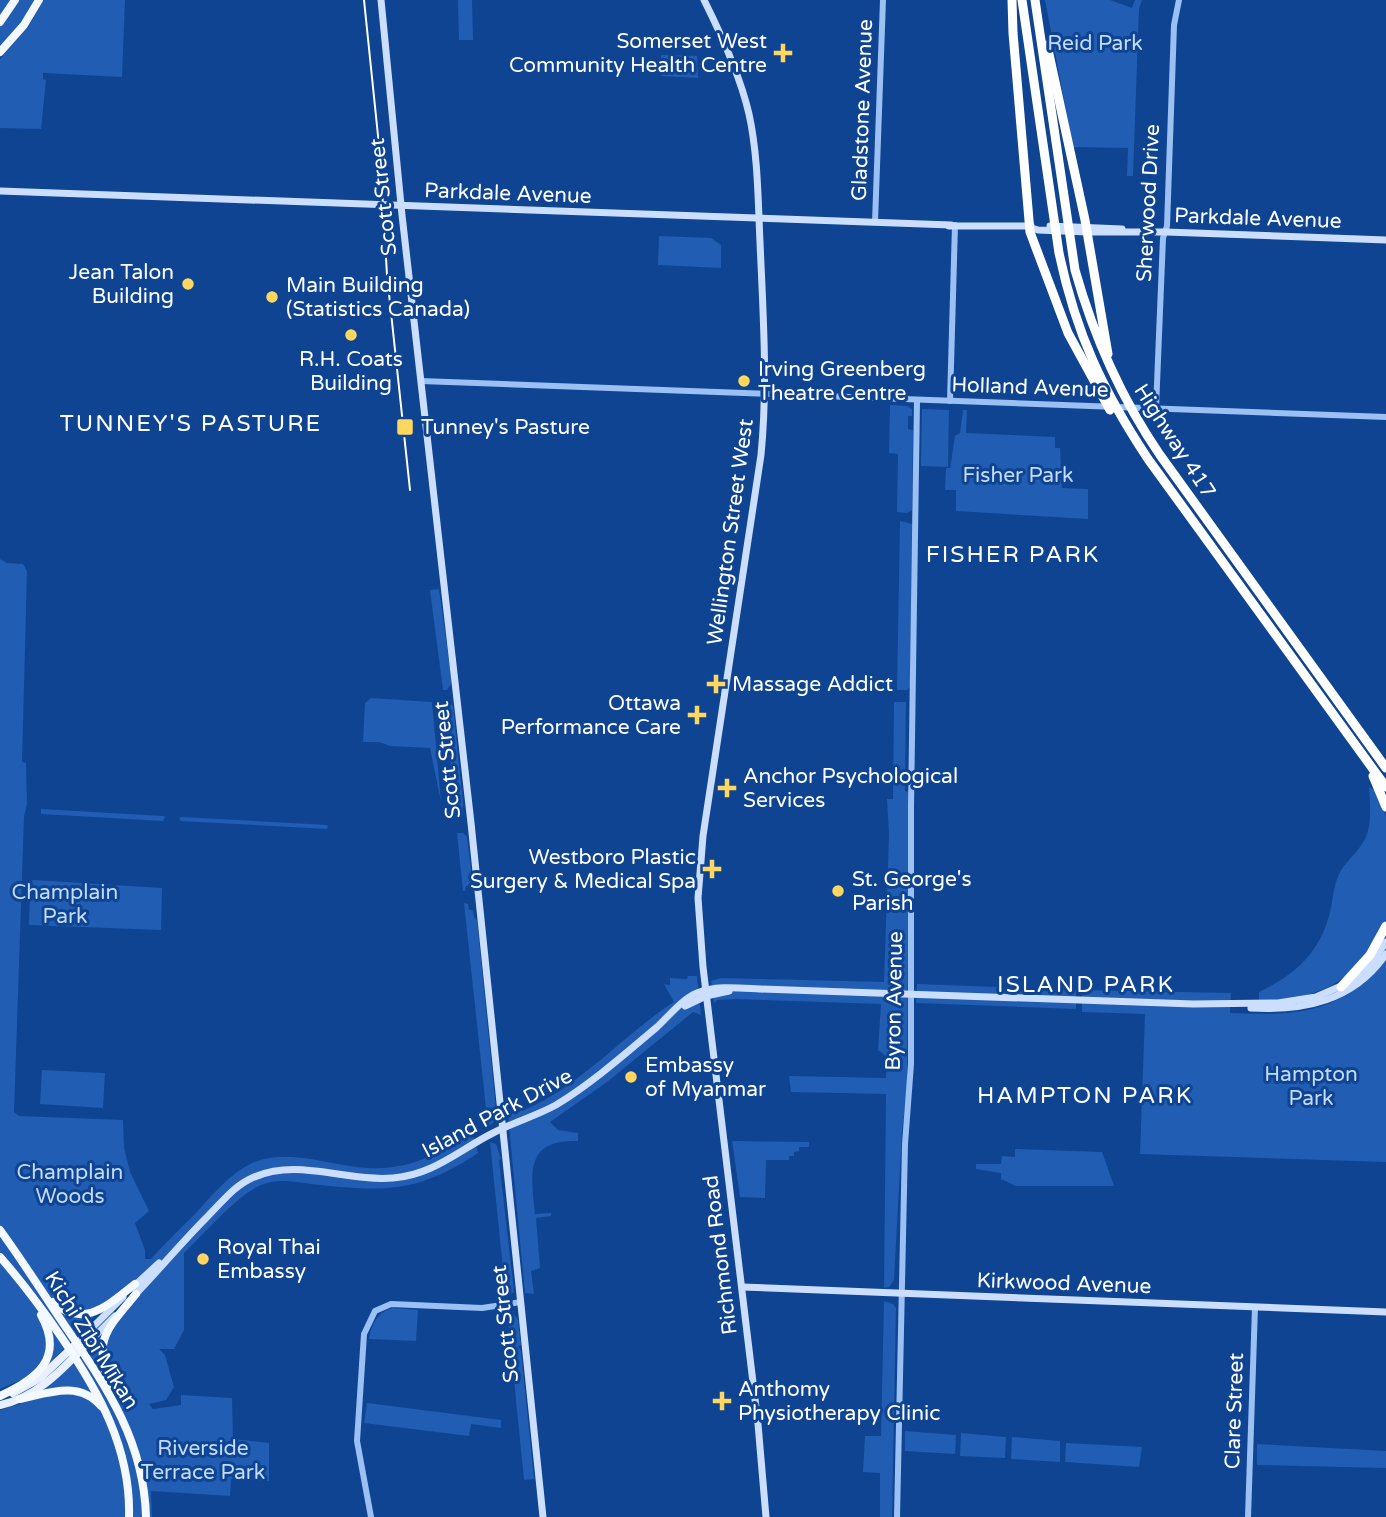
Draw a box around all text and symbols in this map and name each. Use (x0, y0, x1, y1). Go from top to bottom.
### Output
street label: Gladstone Avenue (847, 18, 878, 201)
place label: Somerset West Community Health Centre (509, 29, 767, 78)
park label: Reid Park (1047, 31, 1143, 56)
marker: Somerset West Community Health Centre (773, 43, 793, 63)
street label: Sherwood Drive (1132, 123, 1165, 283)
street label: Scott Street (365, 137, 402, 257)
street label: Parkdale Avenue (424, 178, 592, 209)
street label: Parkdale Avenue (1174, 203, 1342, 234)
place label: Jean Talon Building (69, 260, 174, 309)
place label: Main Building (Statistics Canada) (286, 273, 470, 322)
marker: Jean Talon Building (180, 276, 196, 292)
marker: Main Building (Statistics Canada) (264, 289, 280, 305)
marker: R.H. Coats Building (343, 327, 359, 343)
place label: R.H. Coats Building (299, 347, 403, 396)
place label: Irving Greenberg Theatre Centre (758, 357, 926, 406)
street label: Holland Avenue (951, 372, 1109, 403)
marker: Irving Greenberg Theatre Centre (736, 373, 752, 389)
street label: Highway 417 (1128, 379, 1221, 503)
district label: TUNNEY'S PASTURE (60, 410, 322, 438)
place label: Tunney's Pasture (421, 415, 590, 440)
marker: Tunney's Pasture (395, 417, 415, 437)
street label: Wellington Street West (702, 417, 759, 647)
park label: Fisher Park (963, 463, 1073, 488)
district label: FISHER PARK (926, 541, 1100, 569)
place label: Massage Addict (732, 672, 893, 697)
marker: Massage Addict (706, 674, 726, 694)
place label: Ottawa Performance Care (501, 691, 681, 740)
street label: Scott Street (429, 700, 466, 820)
marker: Ottawa Performance Care (687, 705, 707, 725)
place label: Anchor Psychological Services (743, 764, 958, 813)
marker: Anchor Psychological Services (717, 778, 737, 798)
place label: Westboro Plastic Surgery & Medical Spa (470, 845, 696, 894)
marker: Westboro Plastic Surgery & Medical Spa (702, 859, 722, 879)
place label: St. George's Parish (852, 867, 972, 916)
park label: Champlain Park (12, 880, 118, 929)
marker: St. George's Parish (830, 883, 846, 899)
street label: Byron Avenue (881, 931, 908, 1071)
district label: ISLAND PARK (997, 971, 1175, 999)
place label: Embassy of Myanmar (645, 1053, 766, 1102)
park label: Hampton Park (1264, 1062, 1358, 1111)
street label: Island Park Drive (418, 1063, 577, 1164)
marker: Embassy of Myanmar (623, 1069, 639, 1085)
district label: HAMPTON PARK (977, 1082, 1193, 1110)
park label: Champlain Woods (17, 1160, 123, 1209)
street label: Richmond Road (698, 1174, 743, 1336)
place label: Royal Thai Embassy (217, 1235, 321, 1284)
marker: Royal Thai Embassy (195, 1251, 211, 1267)
street label: Scott Street (487, 1264, 524, 1384)
street label: Kichi Zībī Mīkan (39, 1267, 144, 1414)
street label: Kirkwood Avenue (976, 1268, 1152, 1299)
street label: Clare Street (1220, 1352, 1249, 1470)
place label: Anthomy Physiotherapy Clinic (738, 1377, 941, 1426)
marker: Anthomy Physiotherapy Clinic (712, 1391, 732, 1411)
park label: Riverside Terrace Park (141, 1436, 265, 1485)

